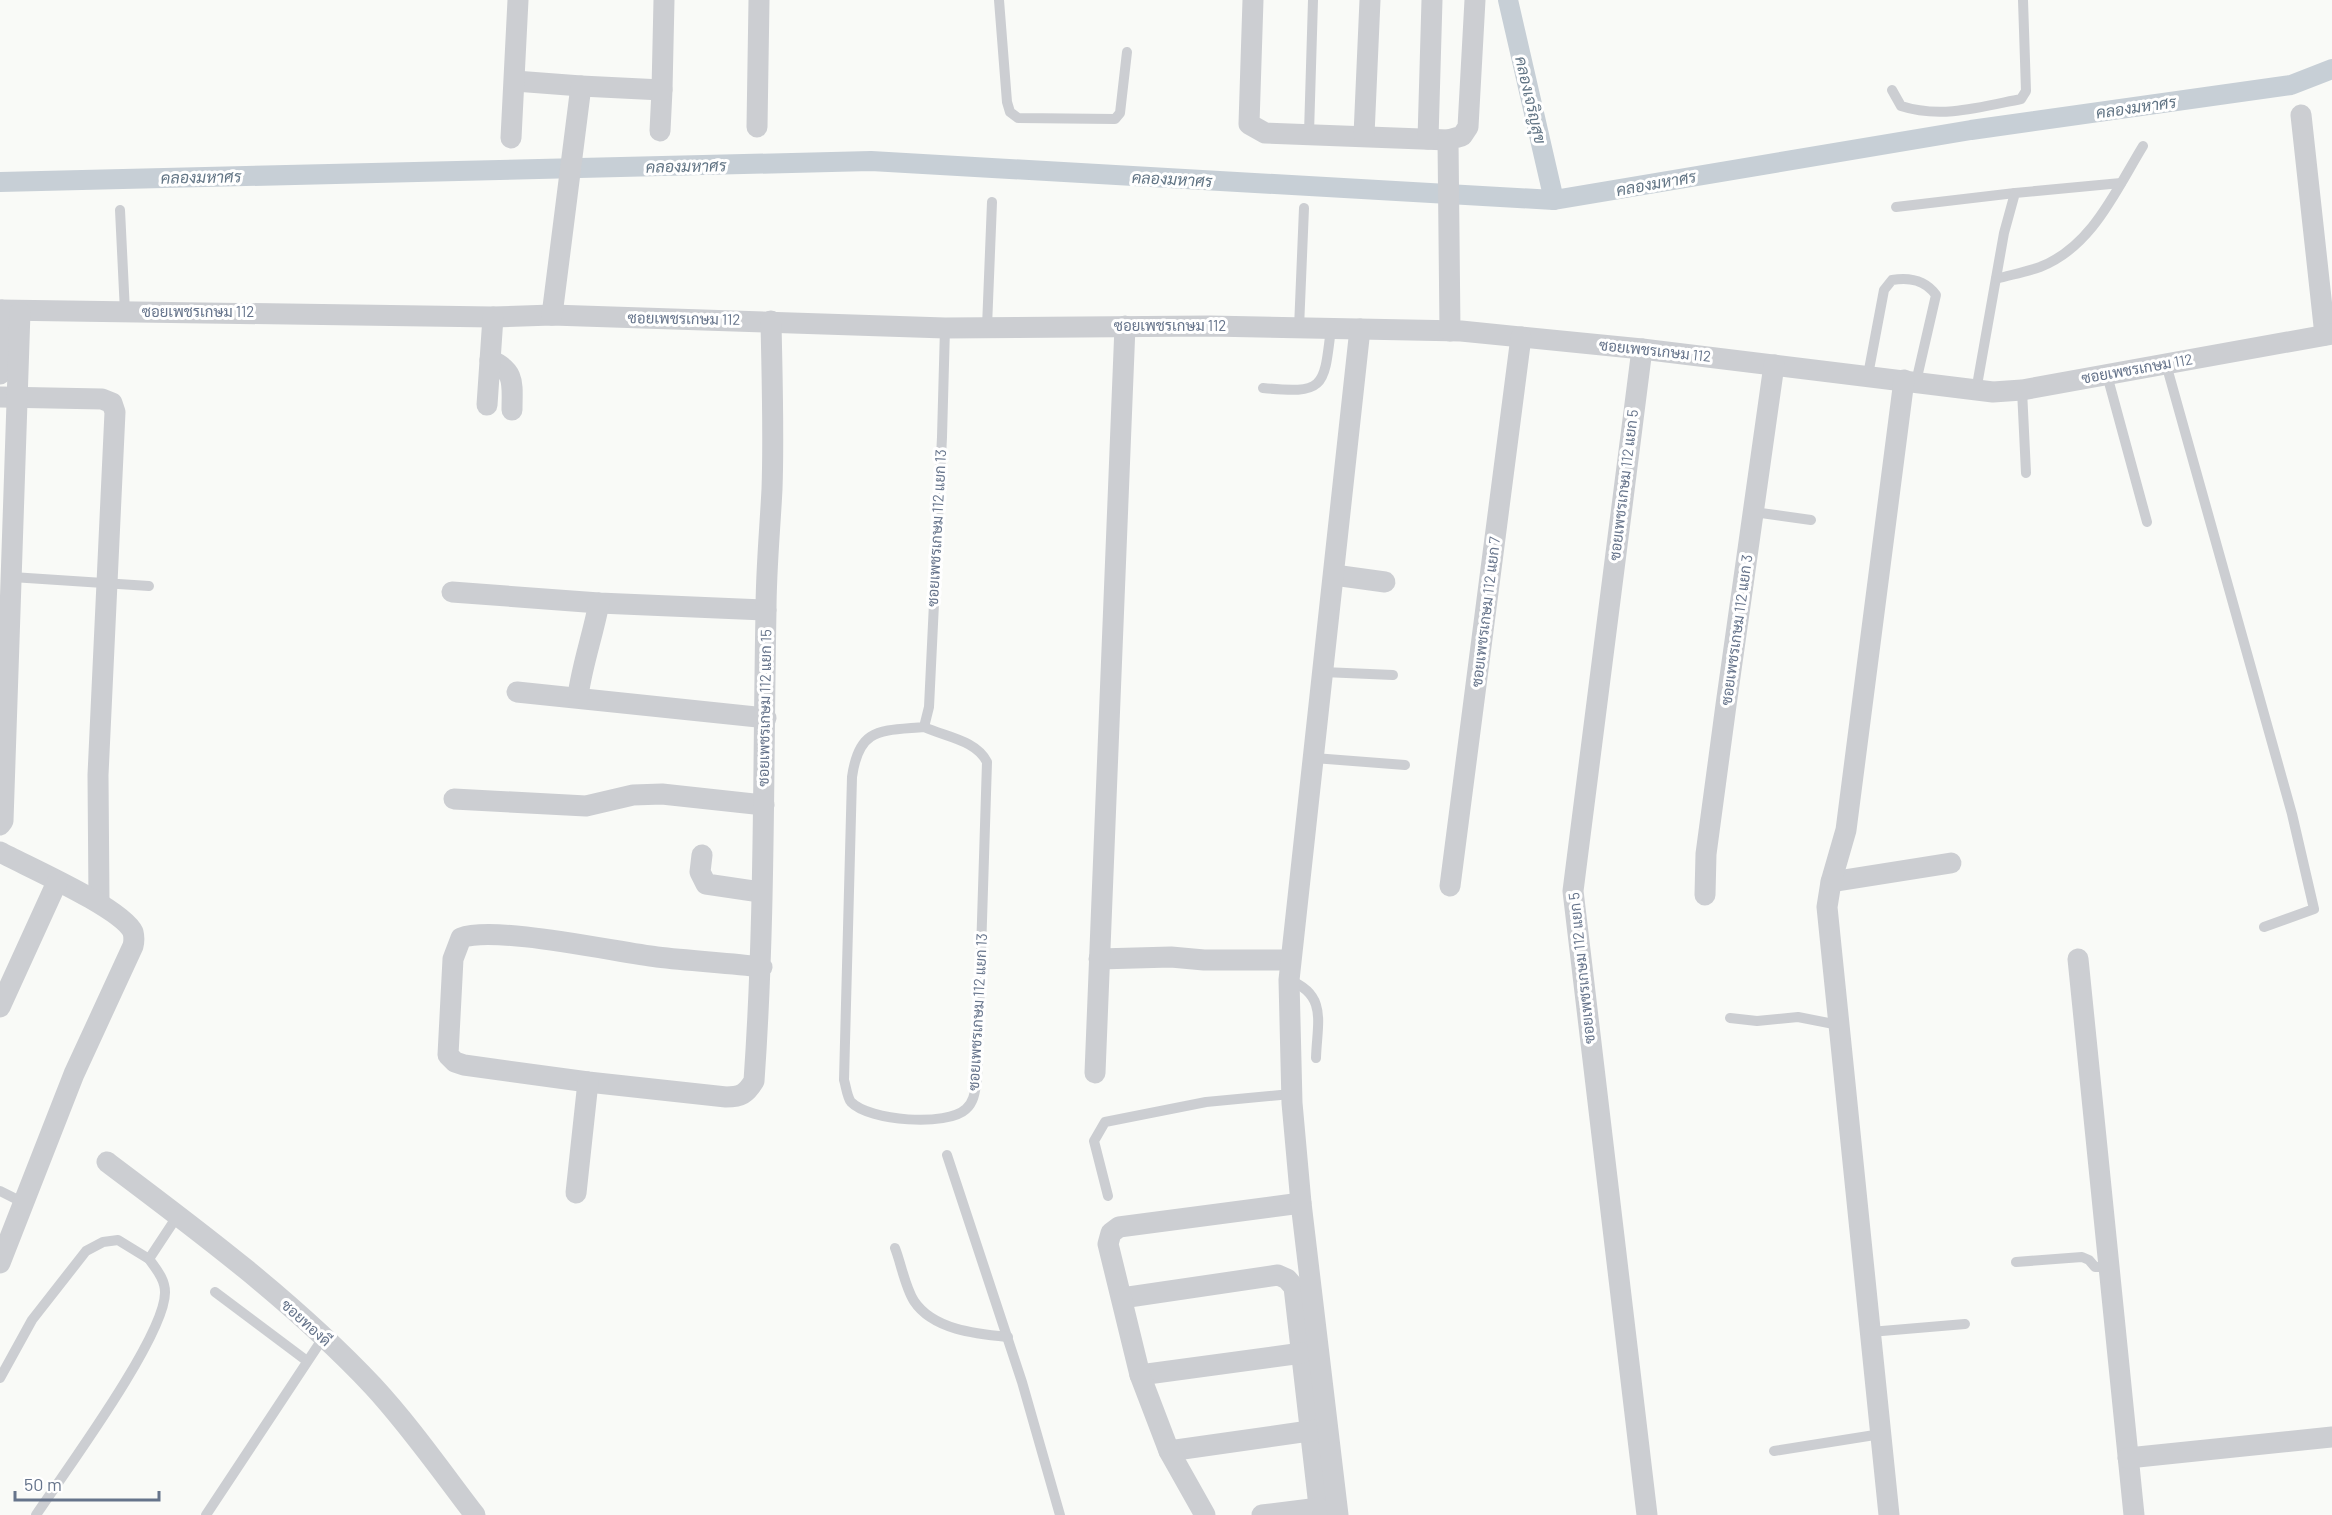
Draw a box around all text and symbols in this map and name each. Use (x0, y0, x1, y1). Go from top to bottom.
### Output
water label: คลองเจริญสุข (1509, 54, 1551, 147)
water label: คลองมหาศร (2095, 91, 2178, 122)
water label: คลองมหาศร (645, 155, 728, 176)
water label: คลองมหาศร (160, 166, 243, 187)
water label: คลองมหาศร (1615, 166, 1699, 199)
water label: คลองมหาศร (1131, 167, 1214, 190)
street label: ซอยเพชรเกษม 112 (142, 302, 254, 320)
street label: ซอยเพชรเกษม 112 (628, 308, 741, 328)
street label: ซอยเพชรเกษม 112 (1114, 316, 1226, 334)
street label: ซอยเพชรเกษม 112 (1598, 335, 1712, 365)
street label: ซอยเพชรเกษม 112 (2080, 349, 2194, 387)
street label: ซอยเพชรเกษม 112 แยก 5 (1605, 408, 1641, 562)
street label: ซอยเพชรเกษม 112 แยก 13 (923, 449, 949, 607)
street label: ซอยเพชรเกษม 112 แยก 7 (1467, 536, 1503, 688)
street label: ซอยเพชรเกษม 112 แยก 3 (1716, 553, 1756, 707)
street label: ซอยเพชรเกษม 112 แยก 15 (754, 629, 774, 787)
street label: ซอยเพชรเกษม 112 แยก 5 (1564, 891, 1598, 1045)
street label: ซอยเพชรเกษม 112 แยก 13 (964, 933, 990, 1091)
street label: ซอยทองดี (278, 1295, 335, 1349)
scale bar (15, 1464, 159, 1502)
text: 50 m (24, 1473, 62, 1495)

